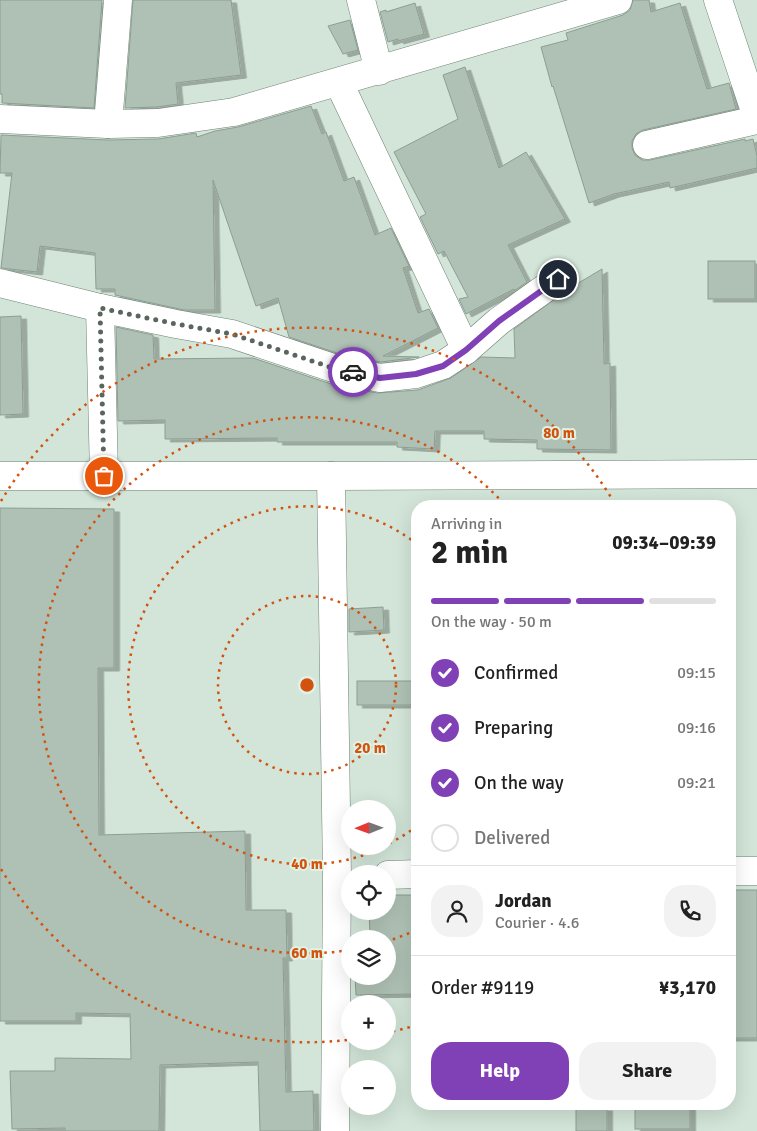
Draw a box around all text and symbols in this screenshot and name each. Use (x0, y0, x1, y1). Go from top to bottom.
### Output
pin (537, 258, 579, 300)
icon: home (544, 265, 572, 293)
courier (328, 347, 378, 397)
icon: car (339, 358, 367, 386)
text: 80 m (543, 424, 575, 442)
pin (83, 455, 125, 497)
icon: bag (90, 462, 118, 490)
text: Arriving in (431, 514, 502, 534)
text: 09:34–09:39 (612, 531, 716, 555)
text: 2 min (431, 533, 508, 572)
text: On the way · 50 m (431, 612, 552, 632)
icon: check (431, 659, 459, 687)
text: Confirmed (474, 661, 558, 685)
text: 09:15 (677, 663, 716, 683)
centre of rings (298, 676, 316, 694)
icon: check (431, 714, 459, 742)
text: Preparing (474, 716, 553, 740)
text: 09:16 (677, 718, 716, 738)
text: 20 m (354, 739, 386, 757)
icon: check (431, 769, 459, 797)
text: On the way (474, 771, 564, 795)
text: 09:21 (677, 773, 716, 793)
north arrow (341, 800, 396, 855)
map controls (341, 800, 396, 1115)
text: Delivered (474, 826, 550, 850)
text: 40 m (291, 855, 323, 873)
button: locate (341, 865, 396, 920)
button: person (431, 885, 483, 937)
button: phone (664, 885, 716, 937)
text: Jordan (495, 889, 552, 913)
text: Courier · 4.6 (495, 913, 579, 933)
button: layers (341, 930, 396, 985)
text: 60 m (291, 944, 323, 962)
text: Order #9119 (431, 976, 534, 1000)
text: ¥3,170 (659, 976, 716, 1000)
button: + (341, 995, 396, 1050)
button: Help (431, 1042, 569, 1100)
button: Share (579, 1042, 716, 1100)
button: − (341, 1060, 396, 1115)

